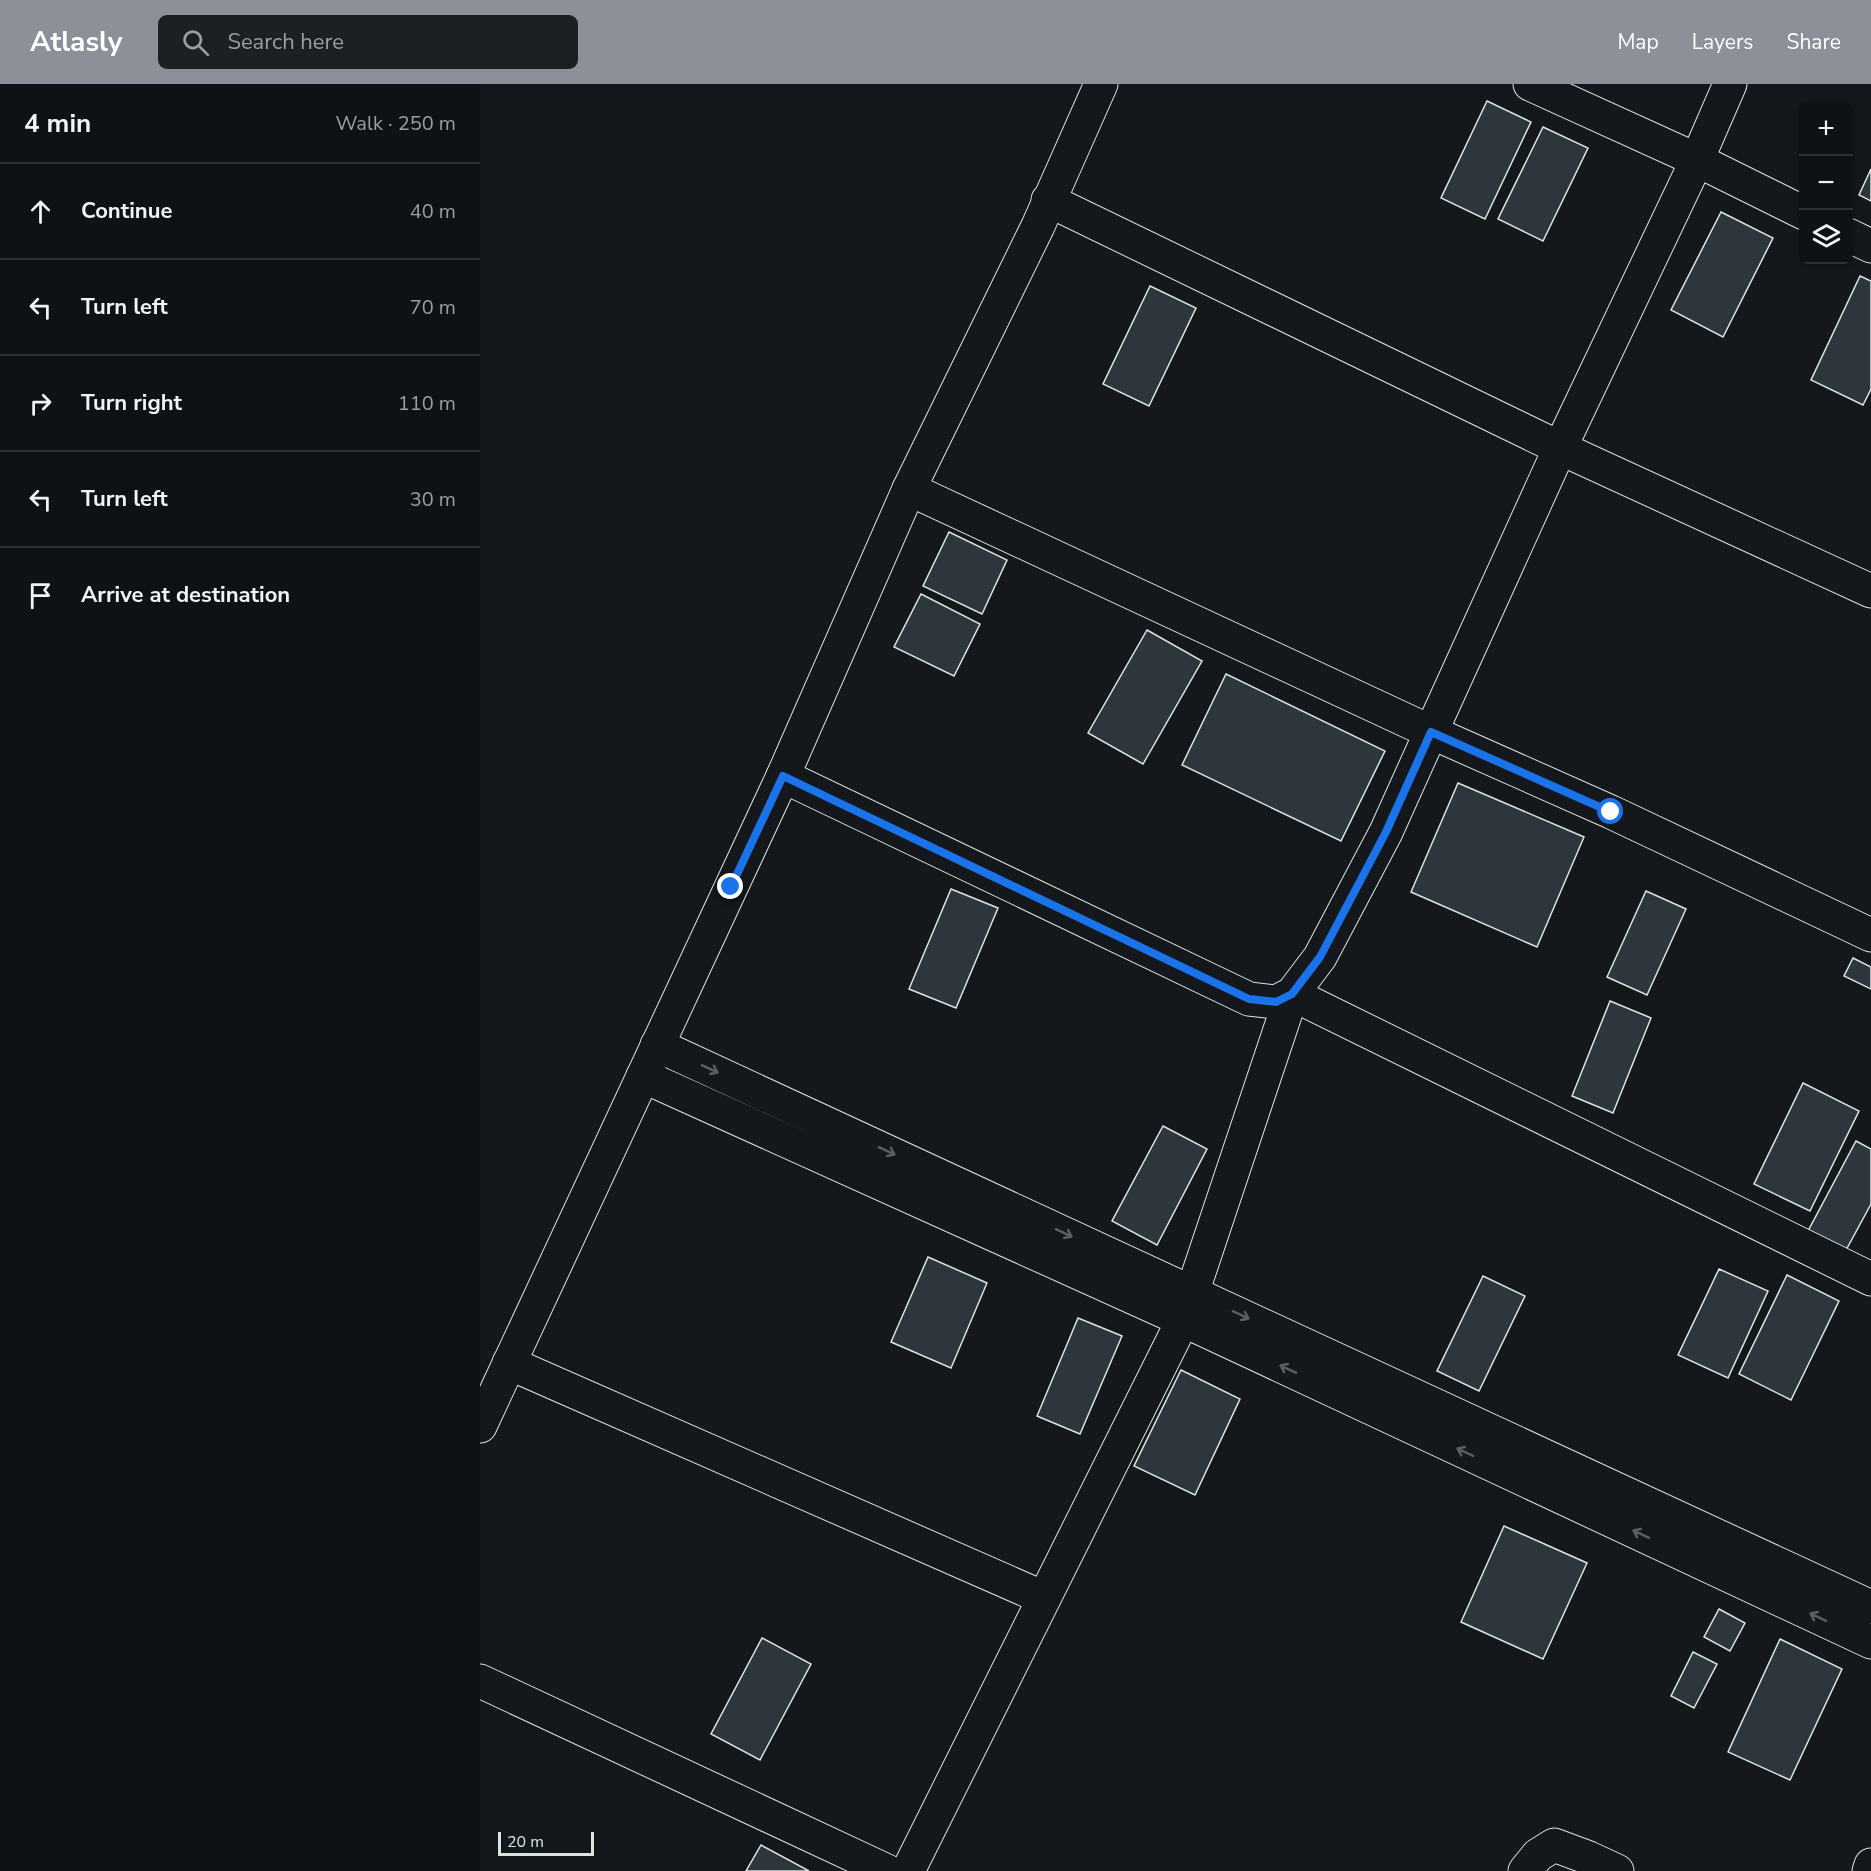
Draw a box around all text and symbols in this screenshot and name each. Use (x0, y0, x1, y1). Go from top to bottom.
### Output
search box (158, 15, 578, 69)
text: Atlasly (30, 23, 122, 61)
icon: search (179, 26, 212, 59)
text: Search here (227, 27, 344, 57)
text: Map (1617, 28, 1659, 56)
text: Layers (1692, 28, 1753, 56)
text: Share (1786, 28, 1841, 56)
map controls (1799, 102, 1853, 264)
button: + (1799, 102, 1853, 156)
text: 4 min (24, 106, 91, 141)
text: Walk · 250 m (336, 110, 456, 137)
button: − (1799, 156, 1853, 210)
icon: ahead (24, 195, 57, 228)
text: Continue (81, 196, 172, 226)
text: 40 m (410, 198, 456, 225)
button: layers (1799, 210, 1853, 264)
icon: left (24, 291, 57, 324)
text: Turn left (81, 292, 168, 322)
text: 70 m (410, 294, 456, 321)
icon: right (24, 387, 57, 420)
text: Turn right (81, 388, 182, 418)
text: 110 m (398, 390, 456, 417)
icon: left (24, 483, 57, 516)
text: Turn left (81, 484, 168, 514)
text: 30 m (410, 486, 456, 513)
icon: arrive (24, 579, 57, 612)
text: Arrive at destination (81, 580, 290, 610)
route start (1597, 798, 1623, 824)
route end (717, 873, 743, 899)
one-way arrow (701, 1064, 719, 1076)
one-way arrow (878, 1146, 896, 1157)
one-way arrow (1055, 1228, 1073, 1239)
one-way arrow (1232, 1309, 1250, 1321)
one-way arrow (1280, 1362, 1298, 1374)
one-way arrow (1456, 1445, 1474, 1457)
one-way arrow (1633, 1528, 1651, 1540)
one-way arrow (1810, 1611, 1828, 1622)
scale bar (498, 1829, 594, 1856)
text: 20 m (507, 1831, 544, 1853)

